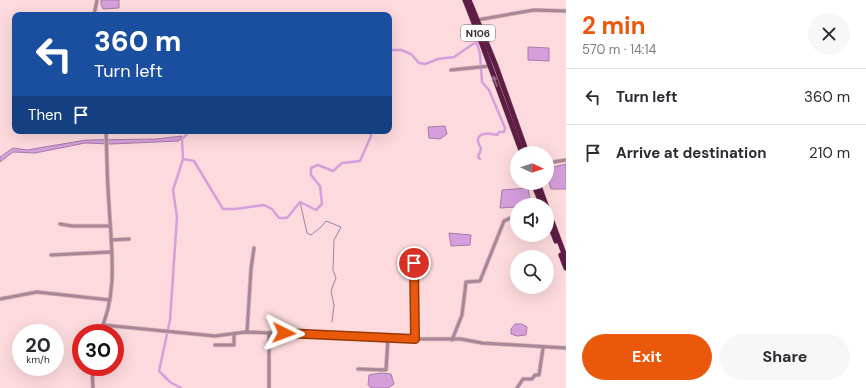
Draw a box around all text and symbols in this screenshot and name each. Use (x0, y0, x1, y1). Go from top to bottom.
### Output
text: 2 min (582, 10, 645, 41)
button: close (808, 13, 850, 55)
text: 360 m (94, 23, 181, 60)
road number: N106 (461, 25, 495, 41)
icon: left (28, 28, 80, 80)
text: 570 m · 14:14 (582, 41, 656, 58)
text: Turn left (94, 59, 163, 83)
one-way arrow (492, 75, 498, 87)
icon: left (582, 86, 604, 108)
text: Turn left (616, 87, 677, 107)
text: 360 m (804, 87, 850, 107)
icon: arrive (70, 104, 92, 126)
text: Then (28, 105, 62, 125)
icon: arrive (582, 142, 604, 164)
text: Arrive at destination (616, 143, 767, 163)
text: 210 m (809, 143, 850, 163)
north arrow (510, 146, 554, 190)
map controls (510, 146, 554, 294)
button: sound (510, 198, 554, 242)
pin (397, 246, 431, 280)
button: search (510, 250, 554, 294)
icon: arrive (403, 252, 425, 274)
position arrow (263, 312, 305, 354)
speed limit sign: 30 (72, 324, 124, 376)
text: 20 (25, 332, 51, 358)
button: Exit (582, 334, 712, 380)
button: Share (720, 334, 850, 380)
text: km/h (26, 353, 50, 366)

